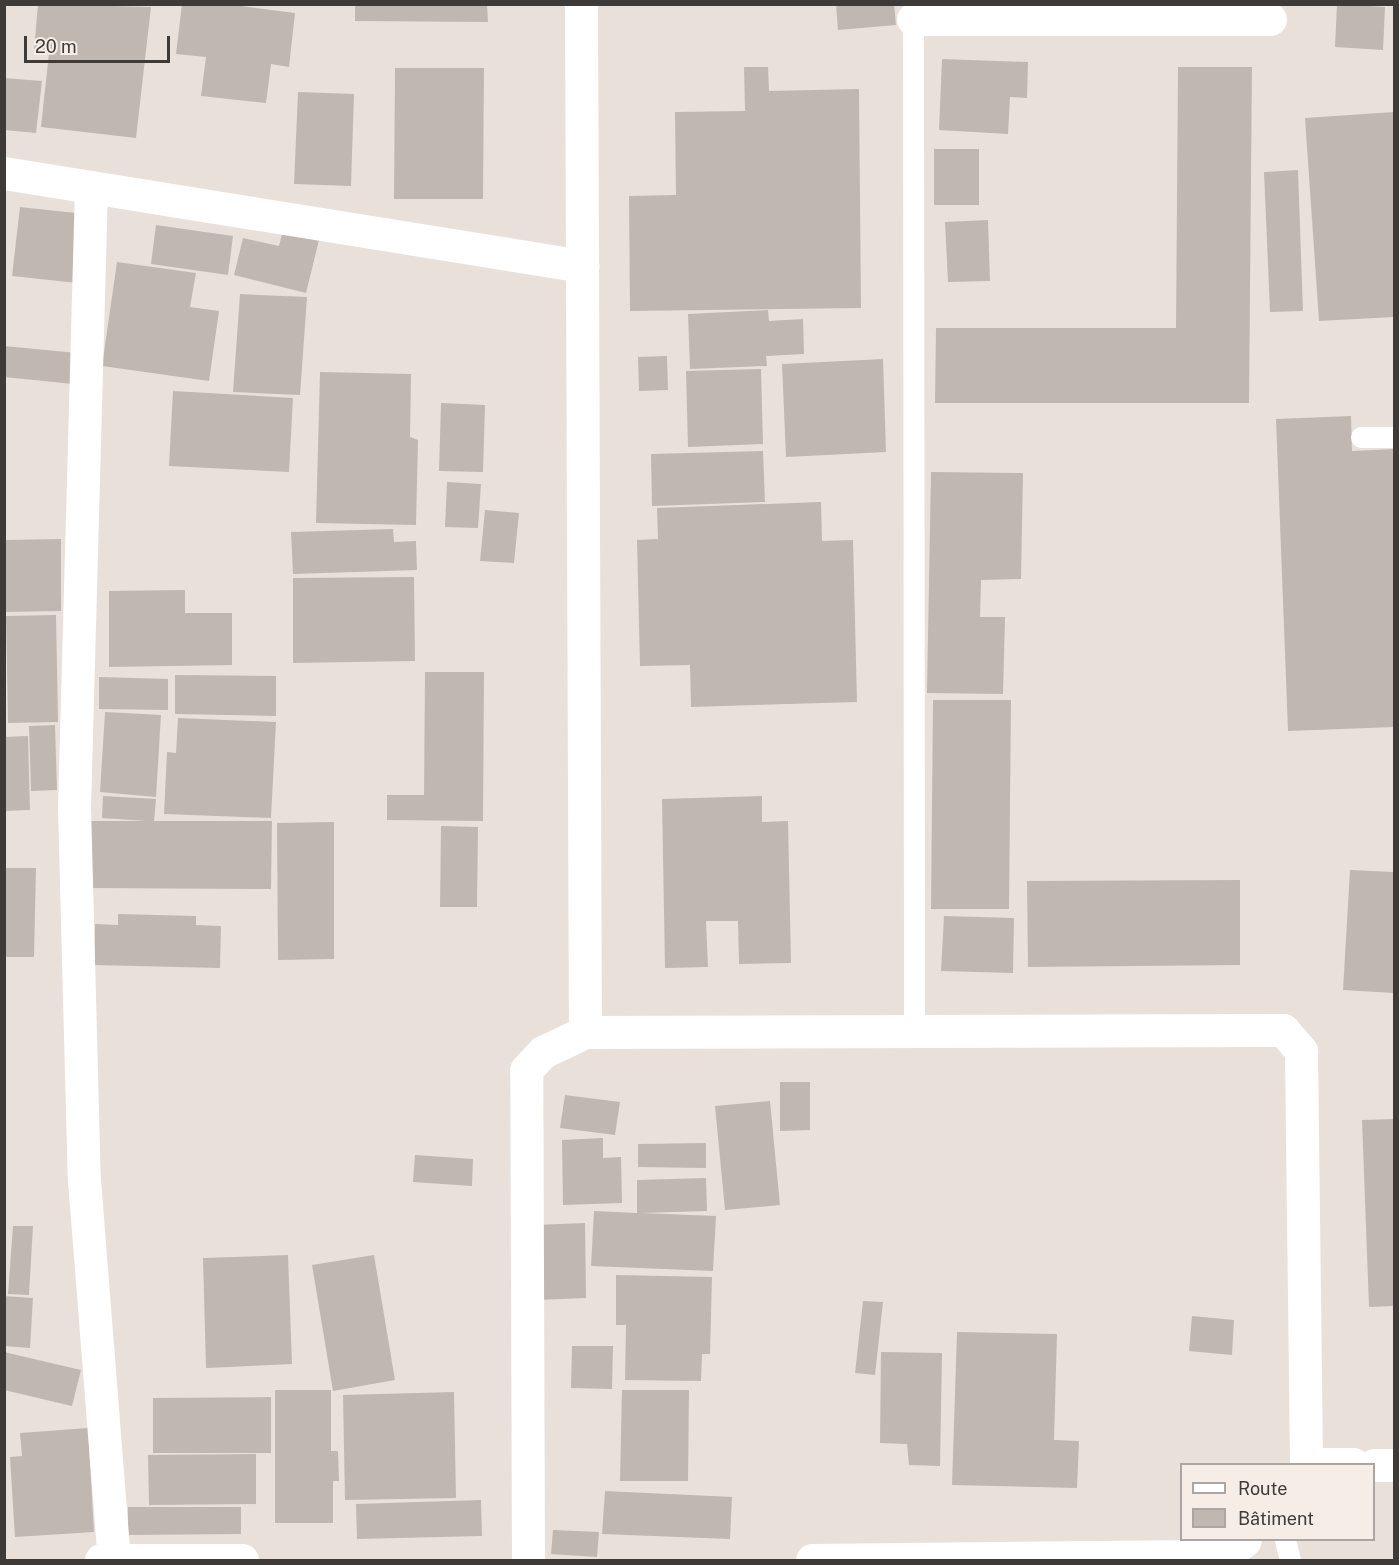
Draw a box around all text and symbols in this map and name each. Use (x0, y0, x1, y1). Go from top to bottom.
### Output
scale bar (27, 24, 172, 62)
text: 20 m (35, 36, 77, 57)
legend (1180, 1463, 1375, 1541)
text: Route (1238, 1478, 1287, 1499)
text: Bâtiment (1238, 1508, 1314, 1529)

